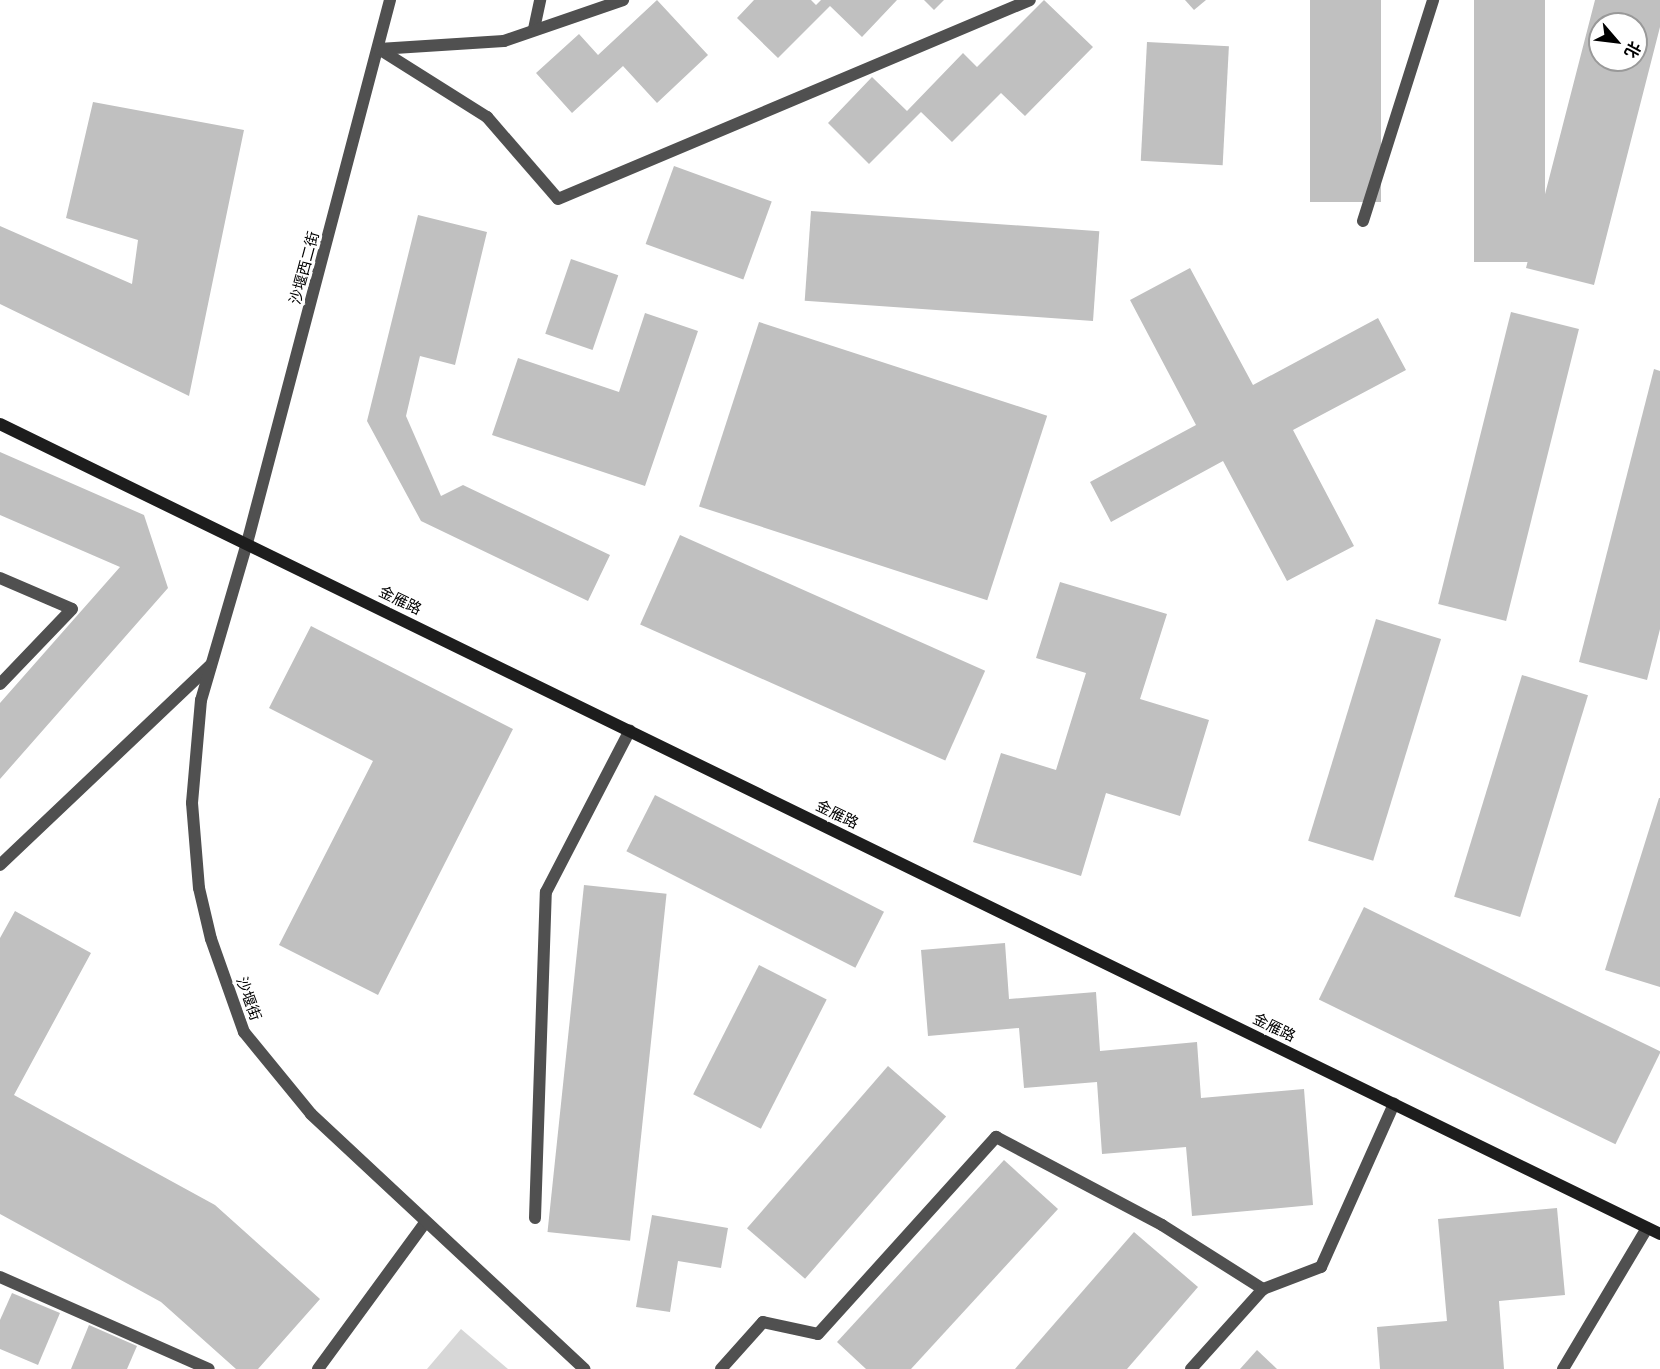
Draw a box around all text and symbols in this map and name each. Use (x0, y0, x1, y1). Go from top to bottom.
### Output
north arrow (1588, 12, 1648, 72)
text: 北 (1620, 38, 1645, 61)
street label: 沙堰西二街 (287, 229, 323, 307)
street label: 金雁路 (376, 583, 424, 619)
street label: 金雁路 (813, 797, 861, 833)
street label: 沙堰街 (232, 975, 264, 1023)
street label: 金雁路 (1250, 1010, 1298, 1046)

